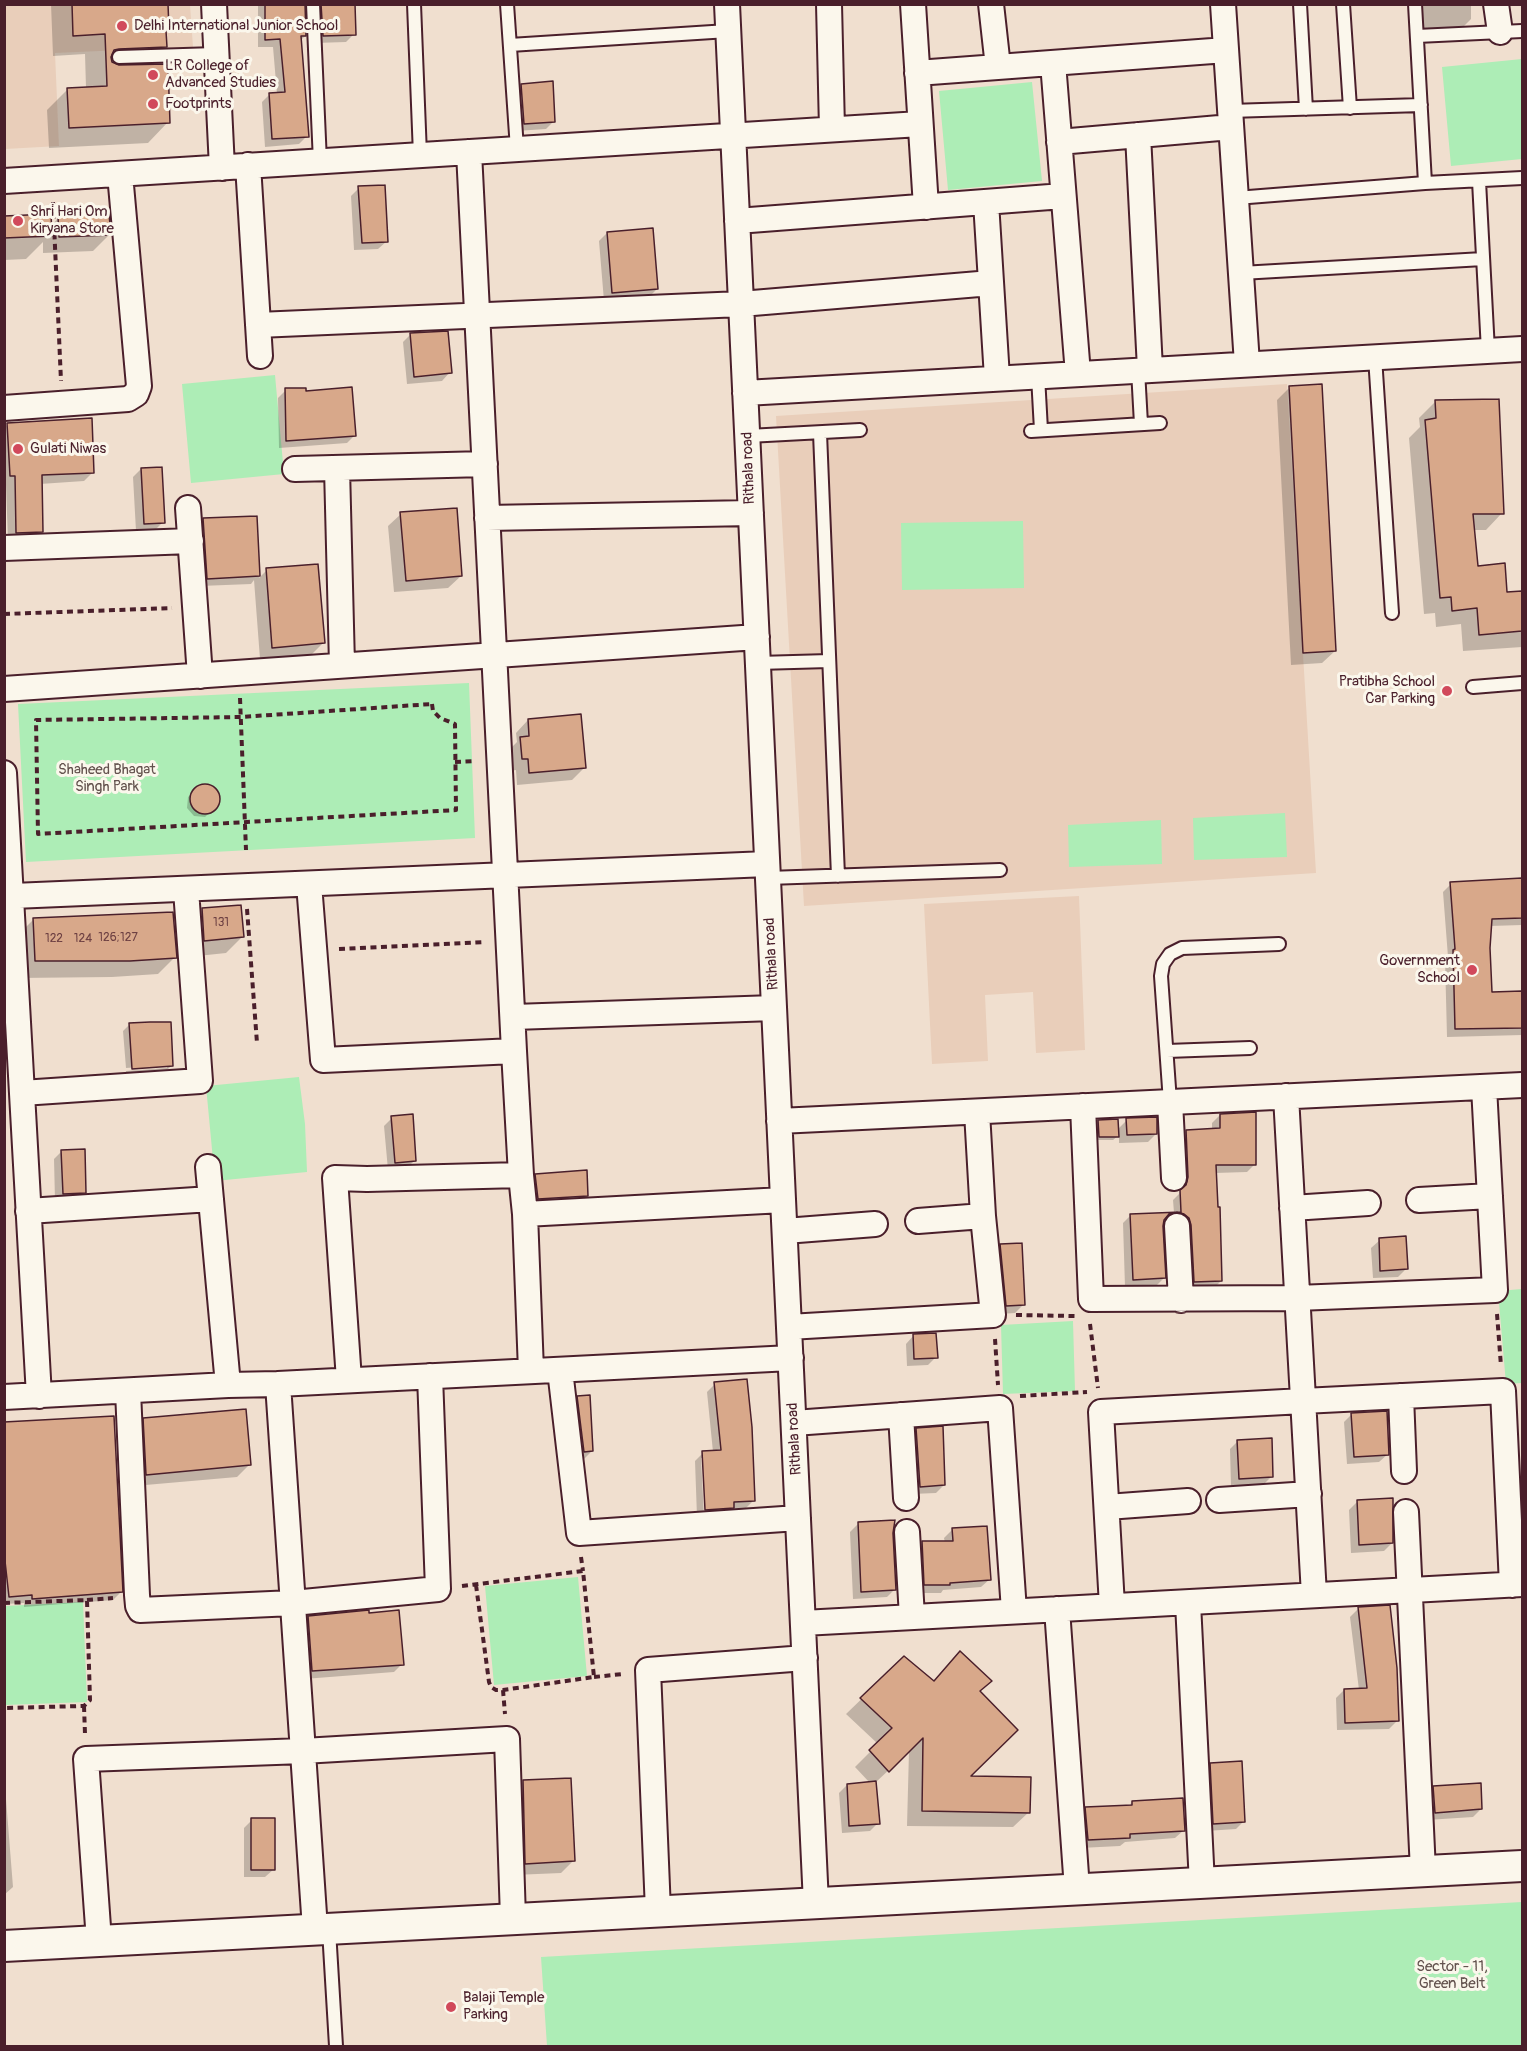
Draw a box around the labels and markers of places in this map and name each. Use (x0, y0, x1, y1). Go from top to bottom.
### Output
place label: Delhi International Junior School (134, 17, 338, 35)
marker: Delhi International Junior School (115, 19, 129, 33)
place label: LR College of Advanced Studies (165, 57, 276, 92)
marker: LR College of Advanced Studies (146, 68, 160, 82)
place label: Footprints (165, 95, 231, 113)
marker: Footprints (146, 97, 160, 111)
place label: Shri Hari Om Kiryana Store (30, 203, 114, 238)
marker: Shri Hari Om Kiryana Store (11, 214, 25, 228)
place label: Gulati Niwas (30, 440, 106, 458)
marker: Gulati Niwas (11, 442, 25, 456)
place label: Pratibha School Car Parking (1339, 673, 1435, 708)
marker: Pratibha School Car Parking (1440, 684, 1454, 698)
place label: Government School (1379, 952, 1460, 987)
marker: Government School (1465, 963, 1479, 977)
place label: Balaji Temple Parking (463, 1989, 544, 2024)
marker: Balaji Temple Parking (444, 2000, 458, 2014)

